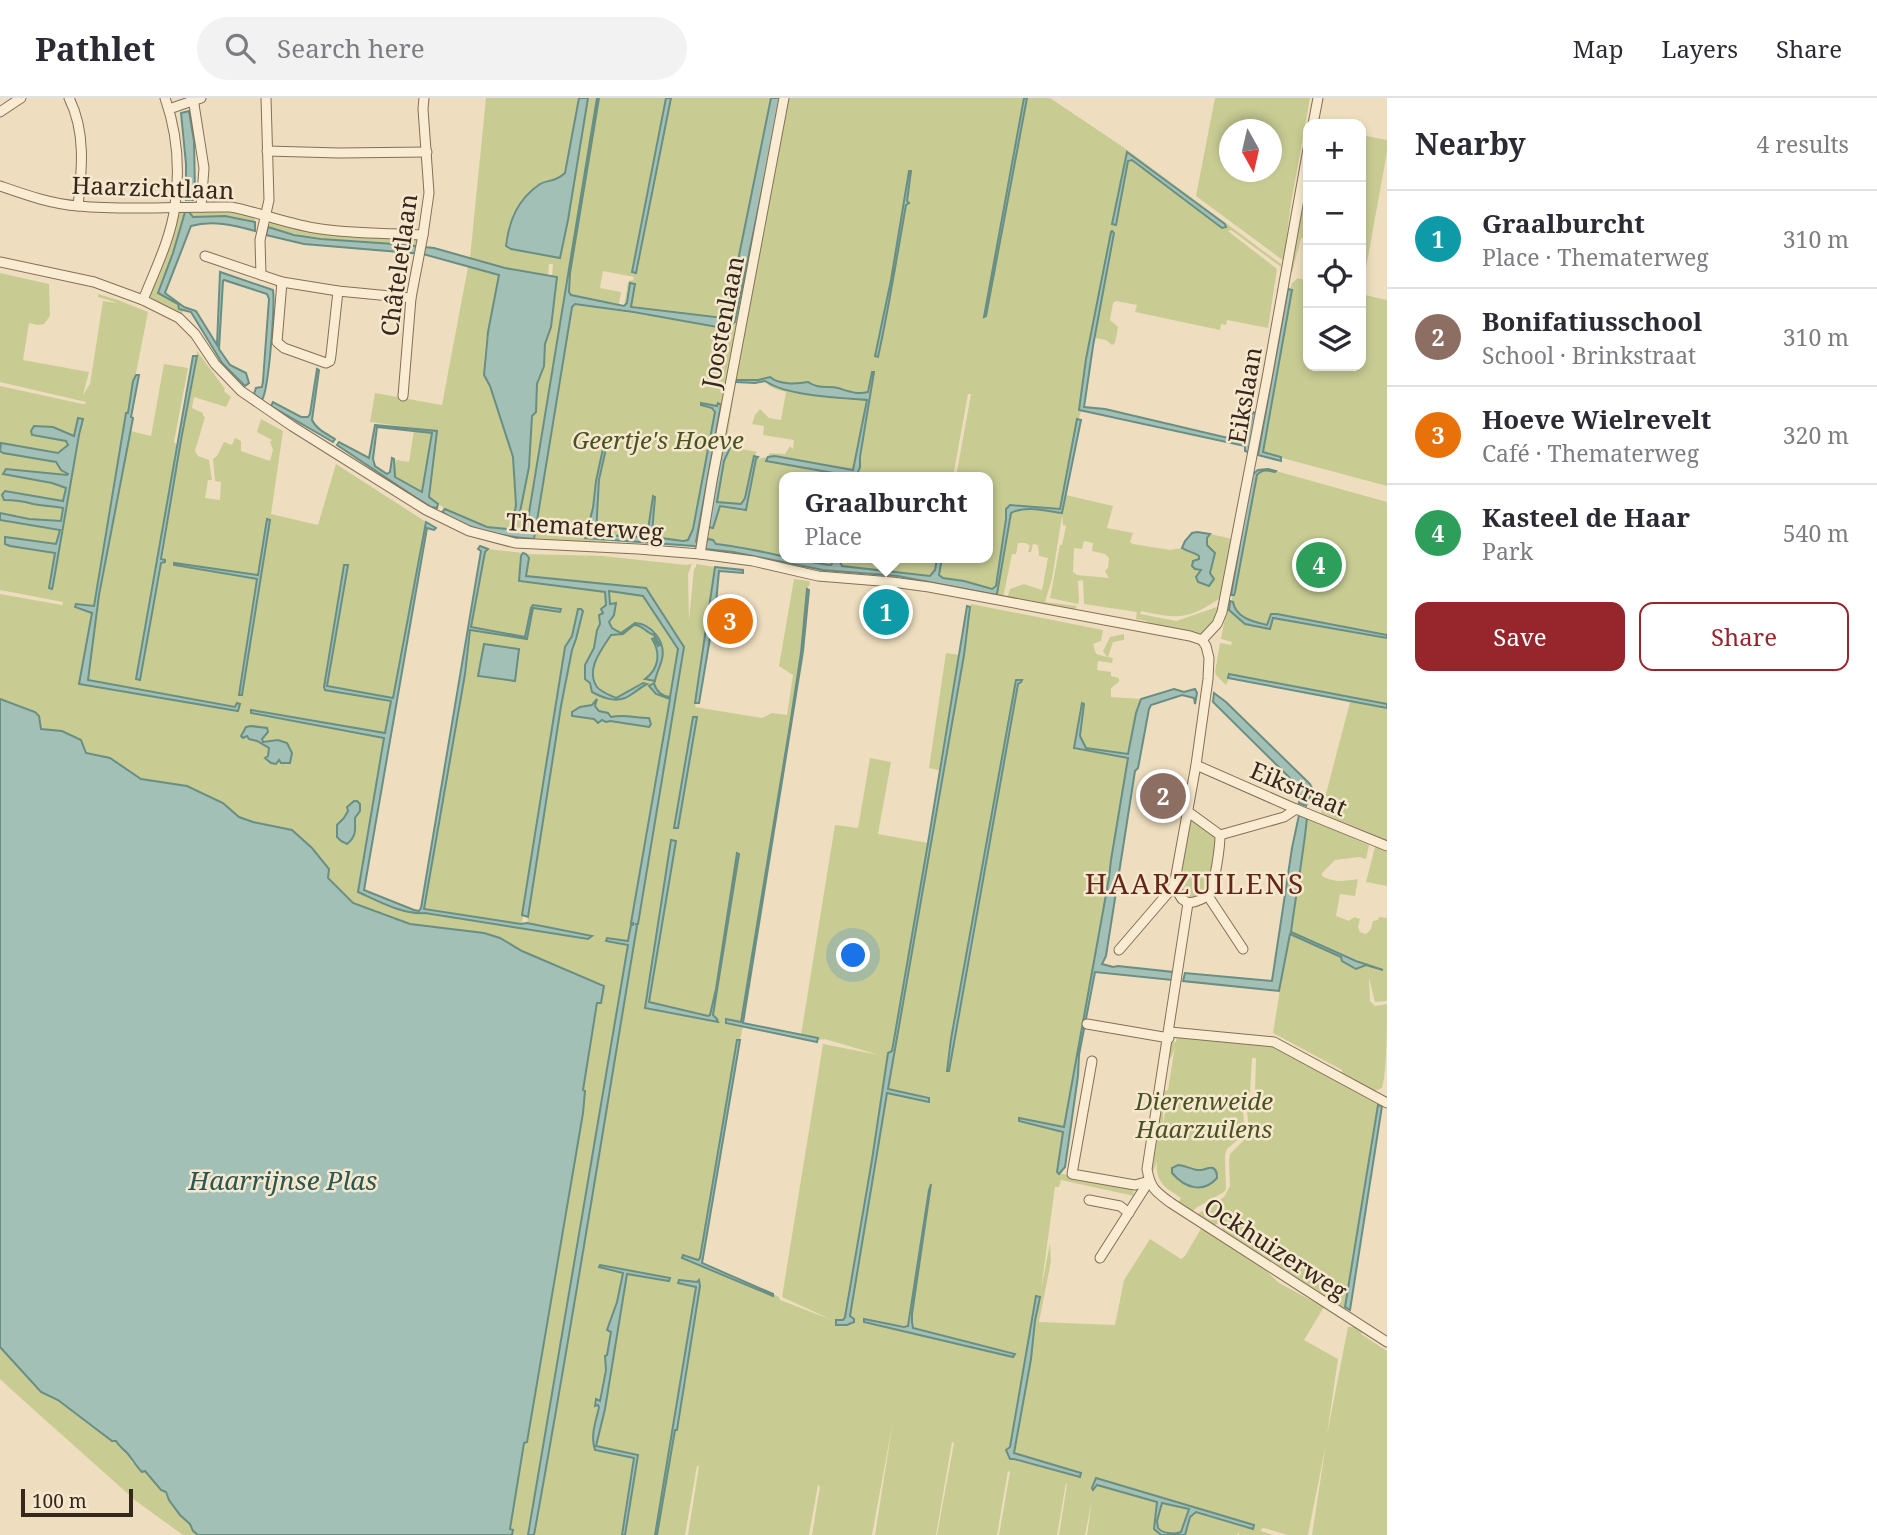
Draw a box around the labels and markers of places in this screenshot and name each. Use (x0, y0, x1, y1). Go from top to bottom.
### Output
pin: 4 (1296, 539, 1342, 591)
pin: 1 (863, 586, 909, 638)
pin: 3 (707, 595, 753, 647)
pin: 2 (1140, 770, 1186, 822)

